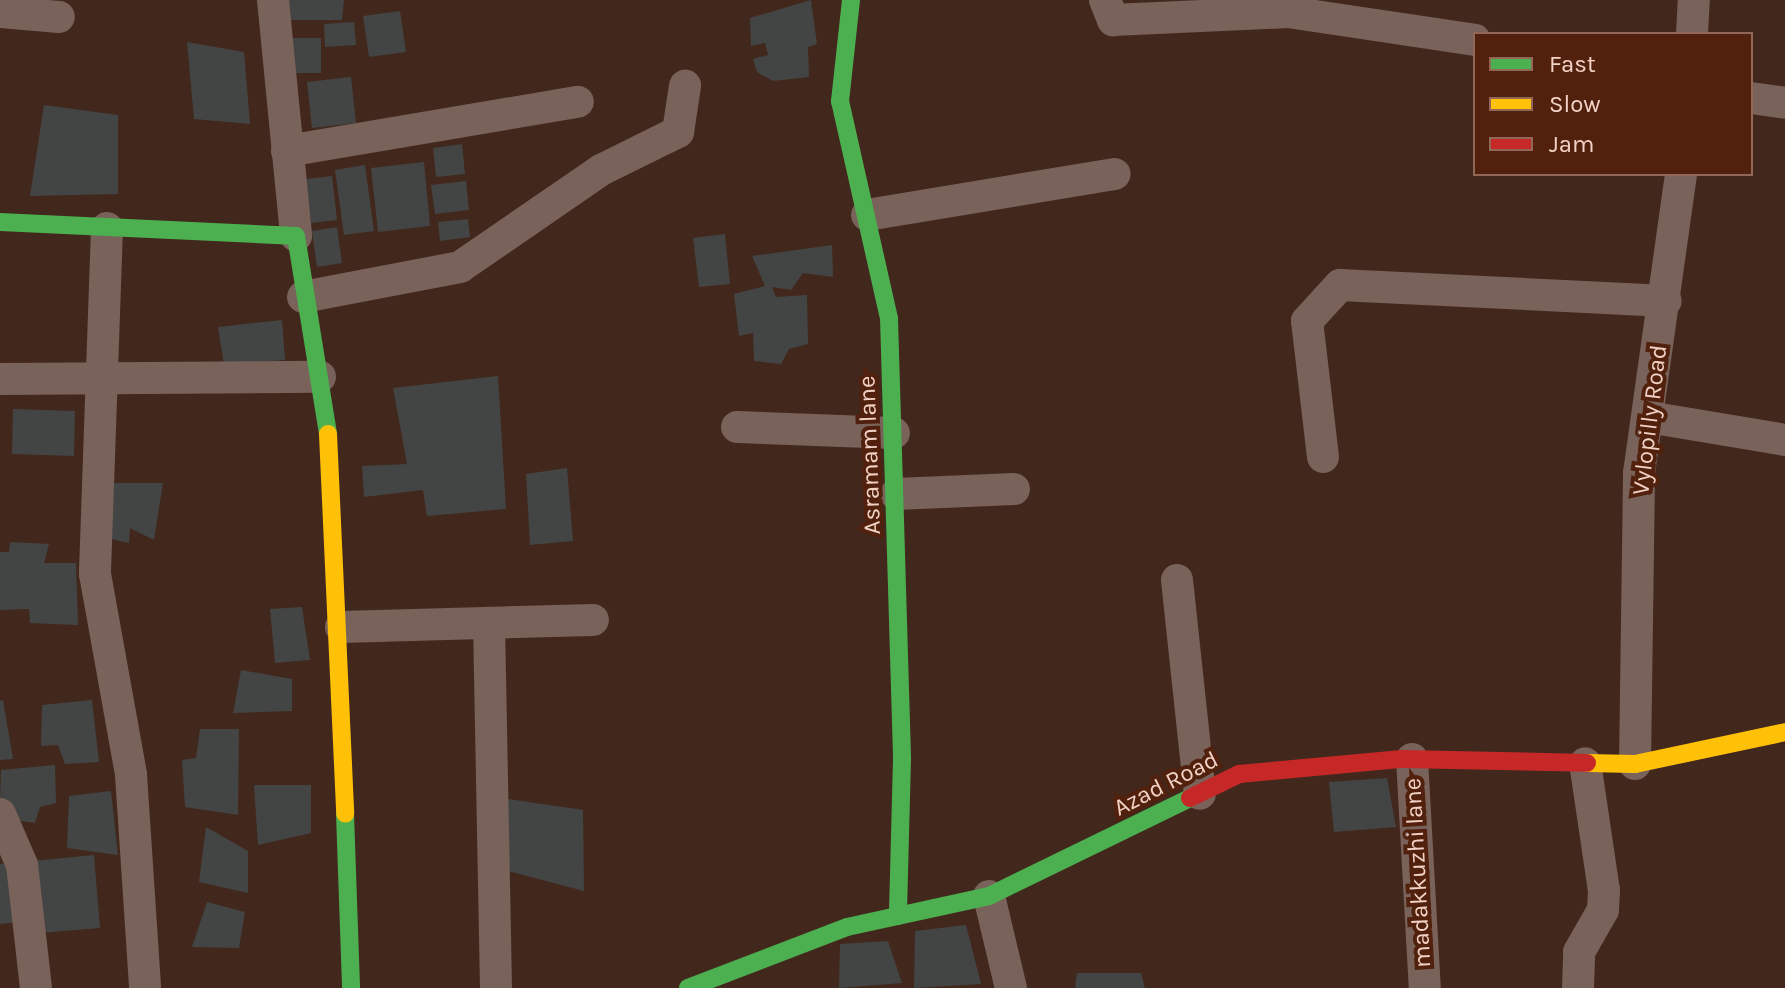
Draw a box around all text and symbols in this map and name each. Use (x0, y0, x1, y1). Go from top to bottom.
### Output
legend (1473, 32, 1753, 176)
text: Fast (1549, 50, 1596, 78)
text: Slow (1549, 90, 1601, 118)
text: Jam (1549, 130, 1594, 158)
street label: Vylopilly Road (1626, 343, 1674, 497)
street label: Asramam lane (853, 375, 887, 535)
street label: Azad Road (1109, 745, 1223, 823)
street label: madakkuzhi lane (1399, 777, 1437, 969)

